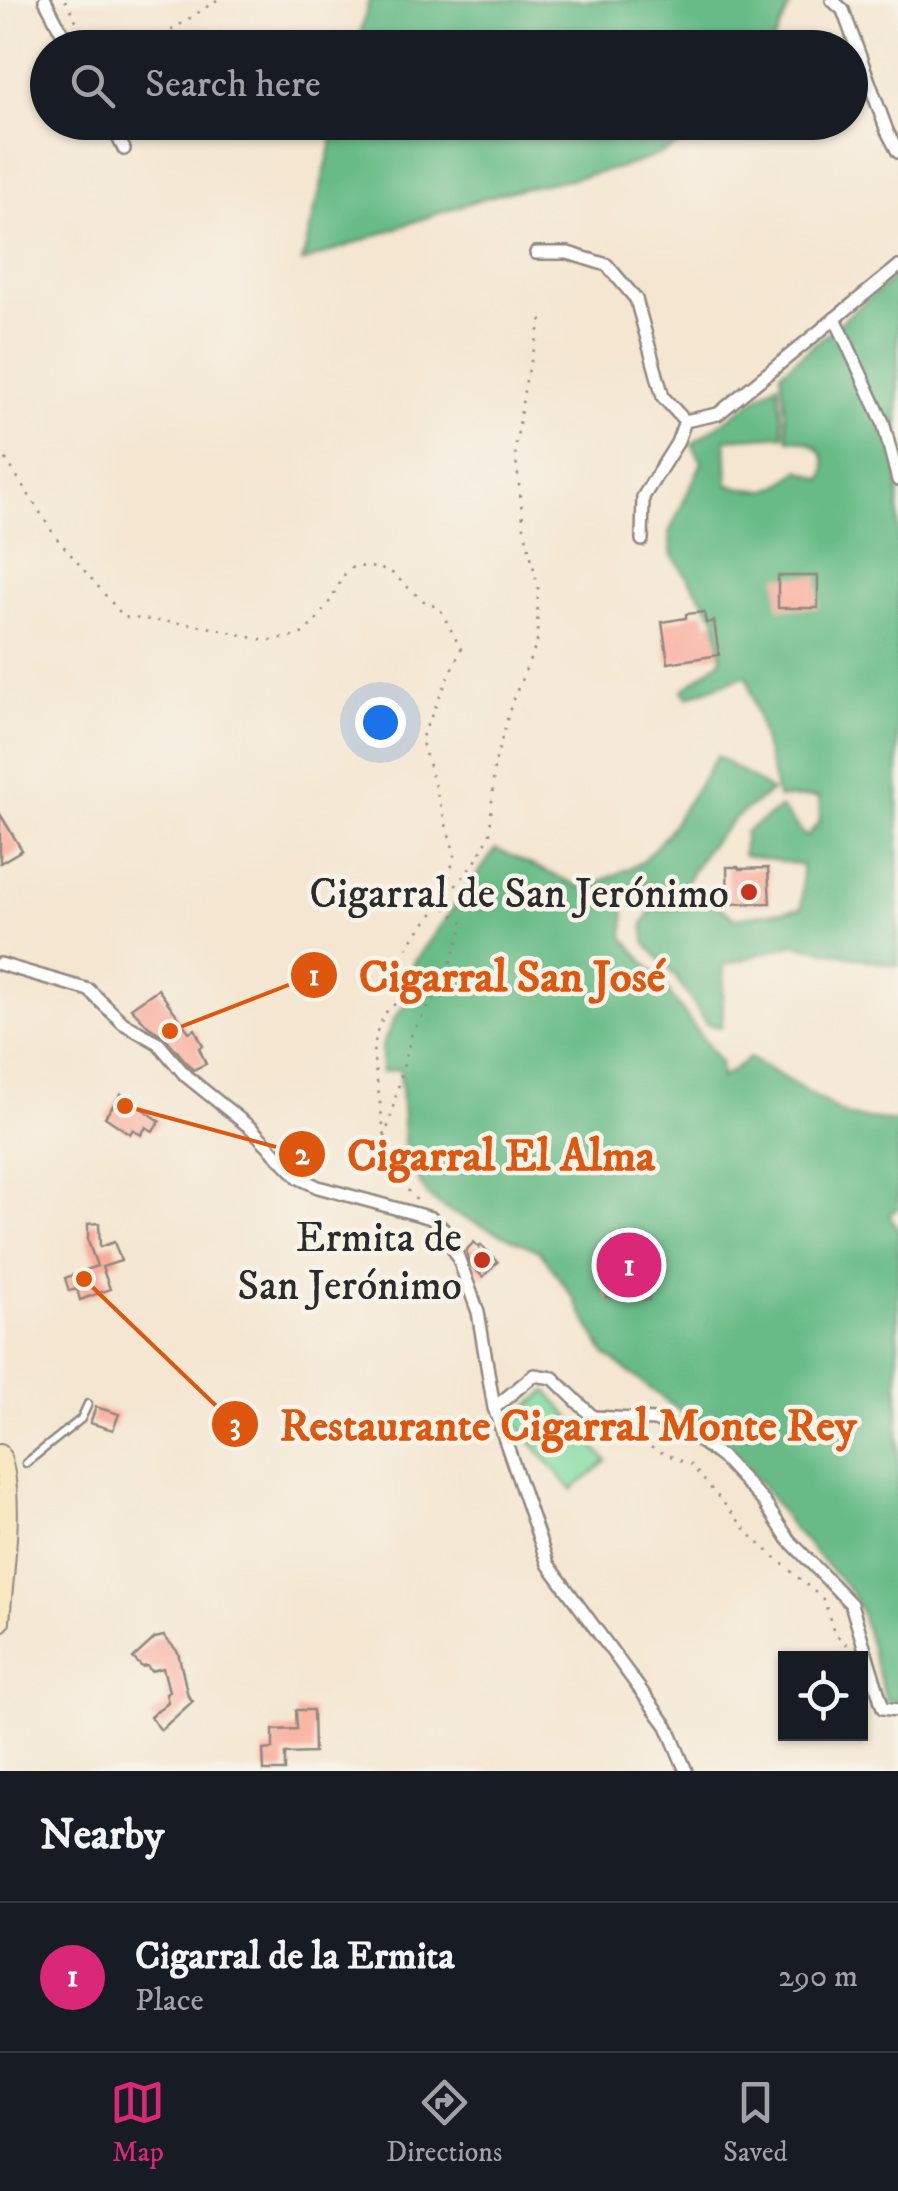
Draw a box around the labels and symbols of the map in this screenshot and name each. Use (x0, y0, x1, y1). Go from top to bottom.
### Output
your location (355, 697, 406, 748)
place label: Cigarral de San Jerónimo (309, 869, 729, 921)
marker: Cigarral de San Jerónimo (738, 881, 760, 903)
callout: Cigarral San José (289, 937, 686, 1012)
text: Cigarral San José (359, 950, 667, 1006)
text: 1 (308, 958, 320, 995)
callout: Cigarral El Alma (277, 1116, 675, 1191)
text: Cigarral El Alma (347, 1129, 656, 1185)
text: 2 (295, 1137, 310, 1174)
place label: Ermita de San Jerónimo (237, 1213, 462, 1313)
pin: 1 (596, 1228, 662, 1302)
marker: Ermita de San Jerónimo (471, 1249, 493, 1271)
callout: Restaurante Cigarral Monte Rey (210, 1386, 877, 1461)
text: Restaurante Cigarral Monte Rey (280, 1399, 858, 1455)
text: 3 (229, 1407, 241, 1444)

